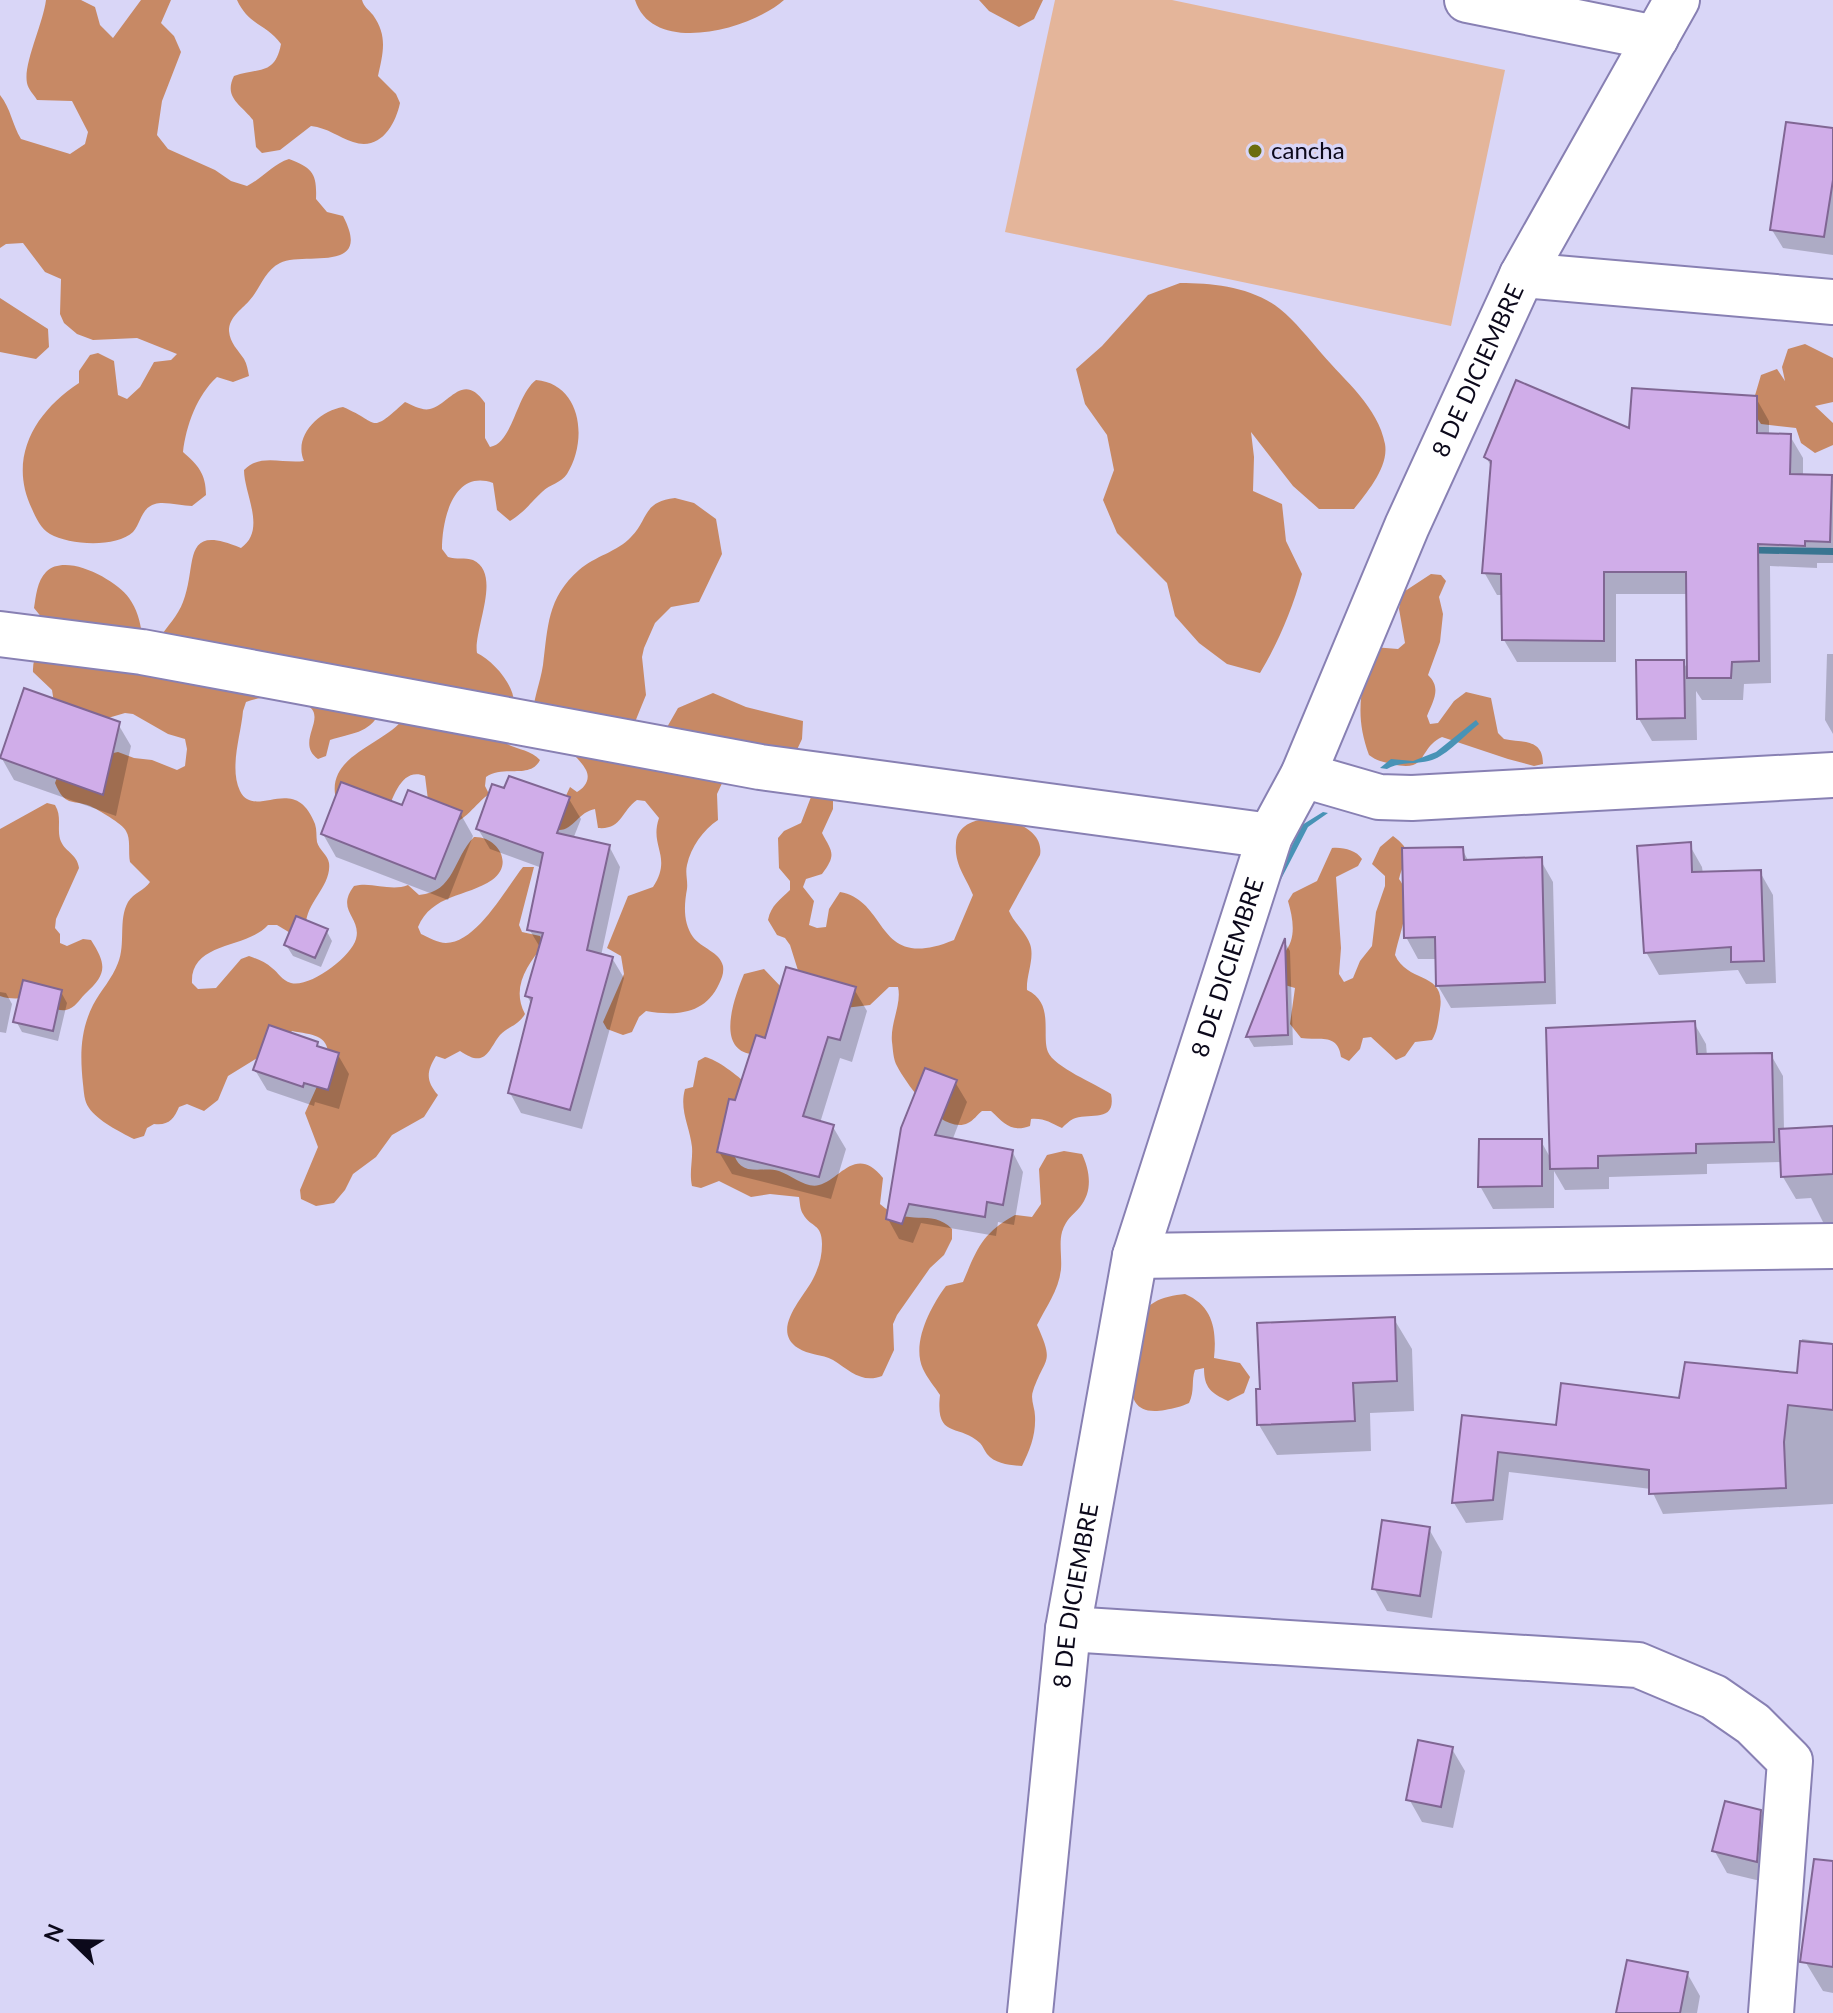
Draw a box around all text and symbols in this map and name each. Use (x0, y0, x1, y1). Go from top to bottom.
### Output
place label: cancha (1271, 135, 1345, 164)
marker: cancha (1246, 142, 1264, 160)
street label: 8 DE DICIEMBRE (1425, 279, 1529, 461)
street label: 8 DE DICIEMBRE (1184, 874, 1269, 1060)
street label: 8 DE DICIEMBRE (1046, 1501, 1103, 1689)
north arrow (32, 1901, 112, 1981)
text: N (37, 1920, 69, 1946)

